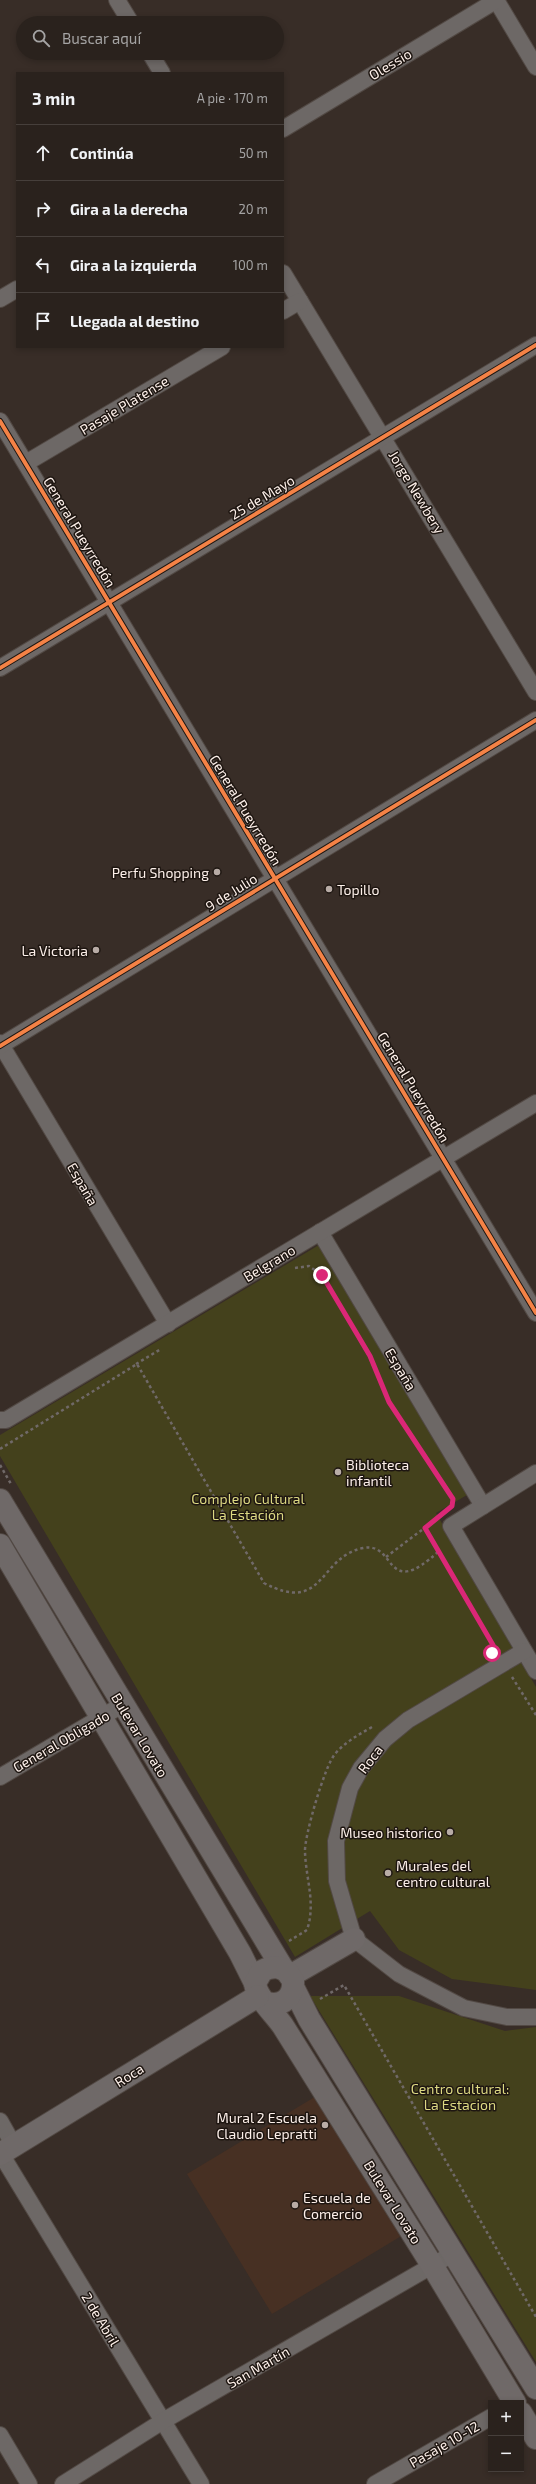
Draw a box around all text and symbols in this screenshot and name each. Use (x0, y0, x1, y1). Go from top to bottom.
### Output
search box (16, 16, 284, 60)
icon: search (30, 27, 52, 49)
text: Buscar aquí (62, 29, 141, 47)
street label: Olessio (366, 45, 414, 83)
text: 3 min (32, 88, 75, 108)
text: A pie · 170 m (197, 90, 268, 106)
icon: ahead (32, 142, 54, 164)
text: Continúa (70, 144, 133, 162)
text: 50 m (239, 145, 268, 161)
icon: right (32, 198, 54, 220)
text: Gira a la derecha (70, 200, 188, 218)
text: 20 m (239, 201, 268, 217)
icon: left (32, 254, 54, 276)
text: Gira a la izquierda (70, 256, 197, 274)
text: 100 m (233, 257, 268, 273)
icon: arrive (32, 310, 54, 332)
text: Llegada al destino (70, 312, 199, 330)
street label: Pasaje Platense (77, 372, 171, 438)
street label: Jorge Newbery (385, 447, 449, 537)
street label: 25 de Mayo (227, 471, 297, 523)
street label: General Pueyrredón (40, 474, 120, 590)
street label: General Pueyrredón (206, 752, 286, 868)
place label: Perfu Shopping (112, 864, 209, 881)
marker: Perfu Shopping (212, 867, 222, 877)
street label: 9 de Julio (202, 869, 260, 915)
place label: Topillo (337, 881, 379, 898)
marker: Topillo (324, 884, 334, 894)
place label: La Victoria (21, 942, 88, 959)
marker: La Victoria (91, 945, 101, 955)
street label: General Pueyrredón (374, 1029, 454, 1145)
street label: España (64, 1160, 102, 1208)
street label: Belgrano (240, 1241, 298, 1285)
route end (313, 1266, 331, 1284)
street label: España (382, 1345, 420, 1393)
place label: Biblioteca infantil (346, 1456, 409, 1489)
marker: Biblioteca infantil (333, 1467, 343, 1477)
park label: Complejo Cultural La Estación (191, 1490, 306, 1523)
route start (483, 1644, 501, 1662)
street label: Bulevar Lovato (108, 1690, 172, 1780)
street label: General Obligado (10, 1706, 112, 1776)
street label: Roca (354, 1741, 386, 1777)
place label: Museo historico (340, 1824, 442, 1841)
marker: Museo historico (445, 1827, 455, 1837)
place label: Murales del centro cultural (396, 1857, 491, 1890)
marker: Murales del centro cultural (383, 1868, 393, 1878)
street label: Roca (111, 2060, 147, 2090)
park label: Centro cultural: La Estacion (411, 2080, 509, 2113)
place label: Mural 2 Escuela Claudio Lepratti (216, 2109, 317, 2142)
marker: Mural 2 Escuela Claudio Lepratti (320, 2120, 330, 2130)
street label: Bulevar Lovato (361, 2157, 425, 2247)
place label: Escuela de Comercio (303, 2189, 371, 2222)
marker: Escuela de Comercio (290, 2200, 300, 2210)
street label: 2 de Abril (78, 2289, 124, 2349)
street label: San Martín (224, 2342, 292, 2392)
map controls (488, 2400, 524, 2472)
button: + (488, 2400, 524, 2436)
street label: Pasaje 10-12 (406, 2417, 482, 2471)
button: − (488, 2436, 524, 2472)

